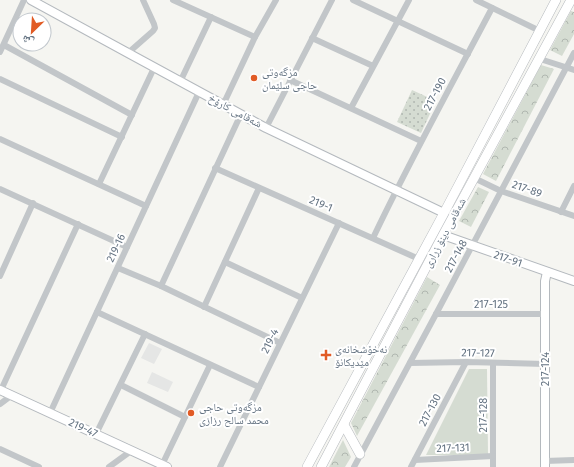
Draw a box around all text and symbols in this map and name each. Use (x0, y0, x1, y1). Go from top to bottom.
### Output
north arrow (12, 12, 52, 52)
text: ش (20, 31, 36, 49)
place label: مزگەوتی حاجی سلێمان (262, 66, 317, 92)
marker: مزگەوتی حاجی سلێمان (249, 73, 259, 83)
street label: 217-190 (421, 75, 449, 113)
street label: شەقامی کارۆخ (206, 91, 264, 131)
street label: 217-89 (510, 178, 544, 200)
street label: 219-1 (307, 193, 335, 215)
street label: شەقامی دینۆ زراری (421, 196, 469, 270)
street label: 219-16 (104, 232, 128, 264)
street label: 217-148 (442, 237, 470, 275)
street label: 217-91 (492, 248, 524, 270)
street label: 217-125 (474, 298, 509, 311)
street label: 219-4 (258, 326, 282, 355)
place label: نەخۆشخانەی مێدیکانۆ (335, 343, 387, 369)
street label: 217-127 (461, 346, 495, 360)
marker: نەخۆشخانەی مێدیکانۆ (320, 349, 332, 361)
street label: 217-124 (539, 352, 552, 386)
street label: 217-130 (416, 392, 444, 428)
street label: 217-128 (477, 398, 490, 432)
place label: مزگەوتی حاجی محمد سالح رزازی (199, 401, 269, 427)
marker: مزگەوتی حاجی محمد سالح رزازی (186, 408, 196, 418)
street label: 219-47 (66, 416, 100, 440)
street label: 217-131 (436, 441, 470, 455)

